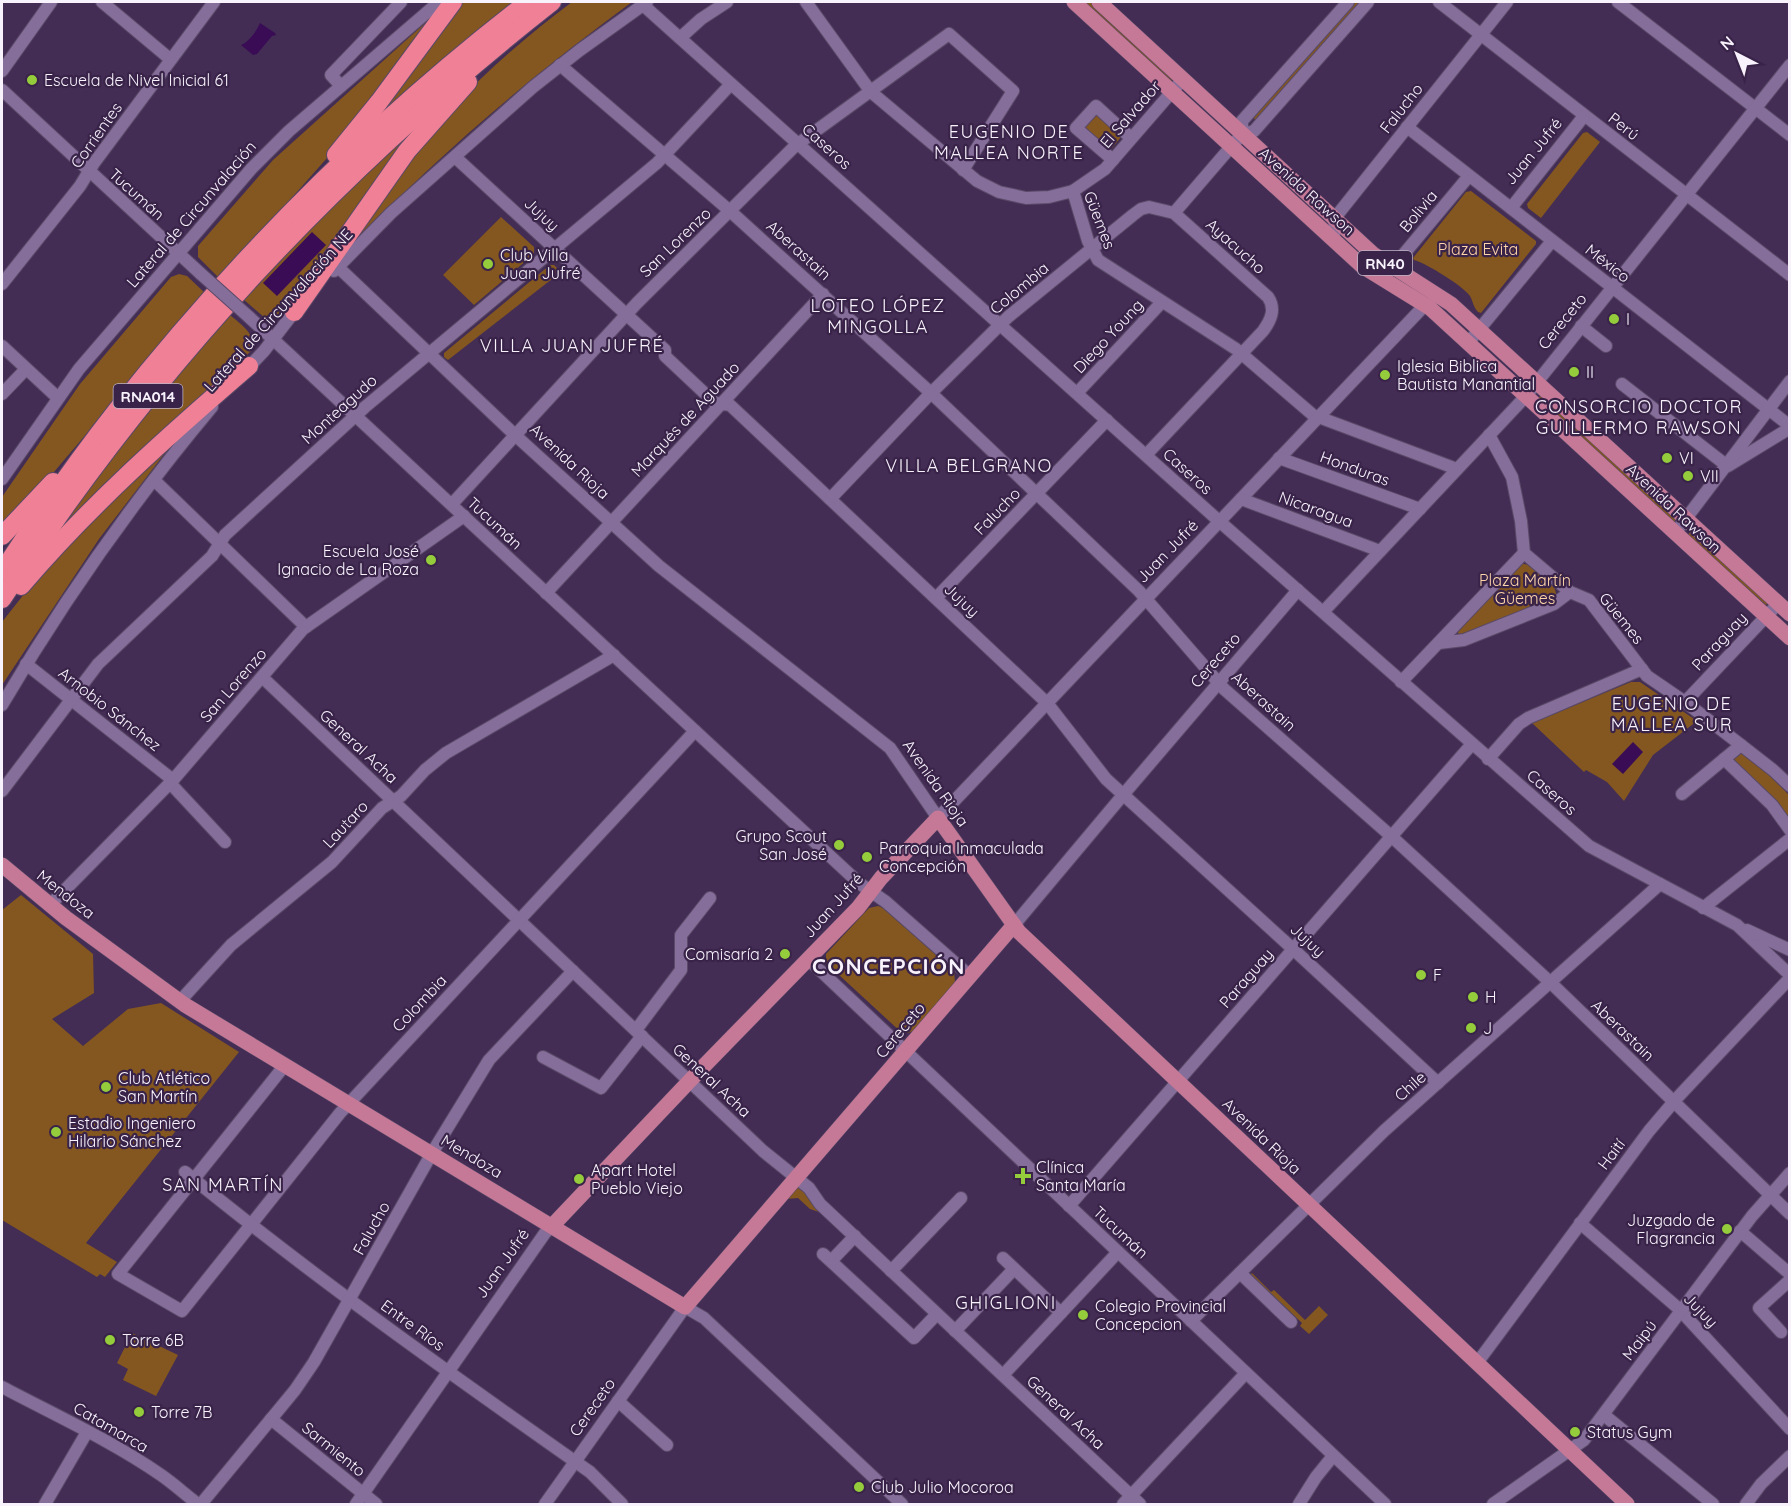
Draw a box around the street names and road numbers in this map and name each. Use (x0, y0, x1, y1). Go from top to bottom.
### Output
street label: El Salvador (1095, 76, 1165, 152)
street label: Falucho (1375, 79, 1427, 137)
street label: Corrientes (66, 98, 126, 172)
street label: Perú (1605, 108, 1643, 144)
street label: Juan Jufré (1500, 113, 1566, 189)
street label: Caseros (798, 119, 856, 173)
street label: Lateral de Circunvalación (122, 137, 260, 291)
street label: Avenida Rawson (1255, 143, 1359, 239)
street label: Tucumán (105, 164, 169, 224)
street label: Bolivia (1395, 186, 1441, 236)
street label: Güemes (1080, 188, 1120, 252)
street label: Jujuy (520, 193, 564, 235)
street label: San Lorenzo (635, 203, 715, 281)
street label: Ayacucho (1202, 214, 1270, 278)
street label: Aberastain (763, 216, 835, 284)
street label: Lateral de Circunvalación NE (199, 224, 357, 396)
street label: México (1582, 239, 1634, 287)
road number: RN40 (1358, 251, 1412, 275)
street label: Colombia (985, 258, 1053, 318)
street label: Cereceto (1533, 289, 1591, 353)
street label: Diego Young (1069, 295, 1147, 377)
street label: Marqués de Aguado (627, 357, 743, 481)
street label: Monteagudo (297, 370, 381, 448)
road number: RNA014 (114, 384, 182, 408)
street label: Avenida Rioja (526, 419, 614, 503)
street label: Caseros (1159, 444, 1217, 498)
street label: Honduras (1317, 446, 1393, 490)
street label: Avenida Rawson (1622, 459, 1726, 557)
street label: Falucho (970, 483, 1024, 539)
street label: Nicaragua (1276, 486, 1356, 532)
street label: Tucumán (463, 493, 527, 553)
street label: Juan Jufré (1132, 515, 1202, 587)
street label: Jujuy (940, 579, 984, 621)
street label: Güemes (1595, 588, 1649, 648)
street label: Paraguay (1687, 608, 1751, 674)
street label: Cereceto (1186, 628, 1244, 692)
street label: San Lorenzo (195, 644, 271, 726)
street label: Arnobio Sánchez (55, 663, 165, 755)
street label: Aberastain (1228, 667, 1300, 735)
street label: General Acha (316, 705, 402, 787)
street label: Avenida Rioja (899, 736, 973, 830)
street label: Caseros (1523, 765, 1581, 819)
street label: Lautaro (318, 796, 372, 852)
street label: Mendoza (33, 865, 99, 923)
street label: Juan Jufré (799, 868, 867, 942)
street label: Jujuy (1286, 919, 1330, 961)
street label: Paraguay (1215, 944, 1277, 1012)
street label: Colombia (388, 970, 450, 1036)
street label: Aberastain (1587, 995, 1659, 1065)
street label: Cereceto (871, 998, 929, 1062)
street label: General Acha (669, 1039, 755, 1121)
street label: Chile (1390, 1067, 1430, 1105)
street label: Avenida Rioja (1219, 1094, 1305, 1178)
street label: Mendoza (438, 1130, 506, 1182)
street label: Haití (1593, 1134, 1629, 1173)
street label: Falucho (348, 1198, 394, 1258)
street label: Tucumán (1089, 1202, 1153, 1262)
street label: Juan Jufré (471, 1224, 533, 1302)
street label: Jujuy (1680, 1288, 1722, 1332)
street label: Entre Ríos (377, 1295, 449, 1355)
street label: Maipú (1617, 1316, 1661, 1364)
street label: General Acha (1023, 1371, 1109, 1453)
street label: Cereceto (565, 1374, 619, 1440)
street label: Catamarca (70, 1397, 152, 1457)
street label: Sarmiento (298, 1417, 370, 1481)

